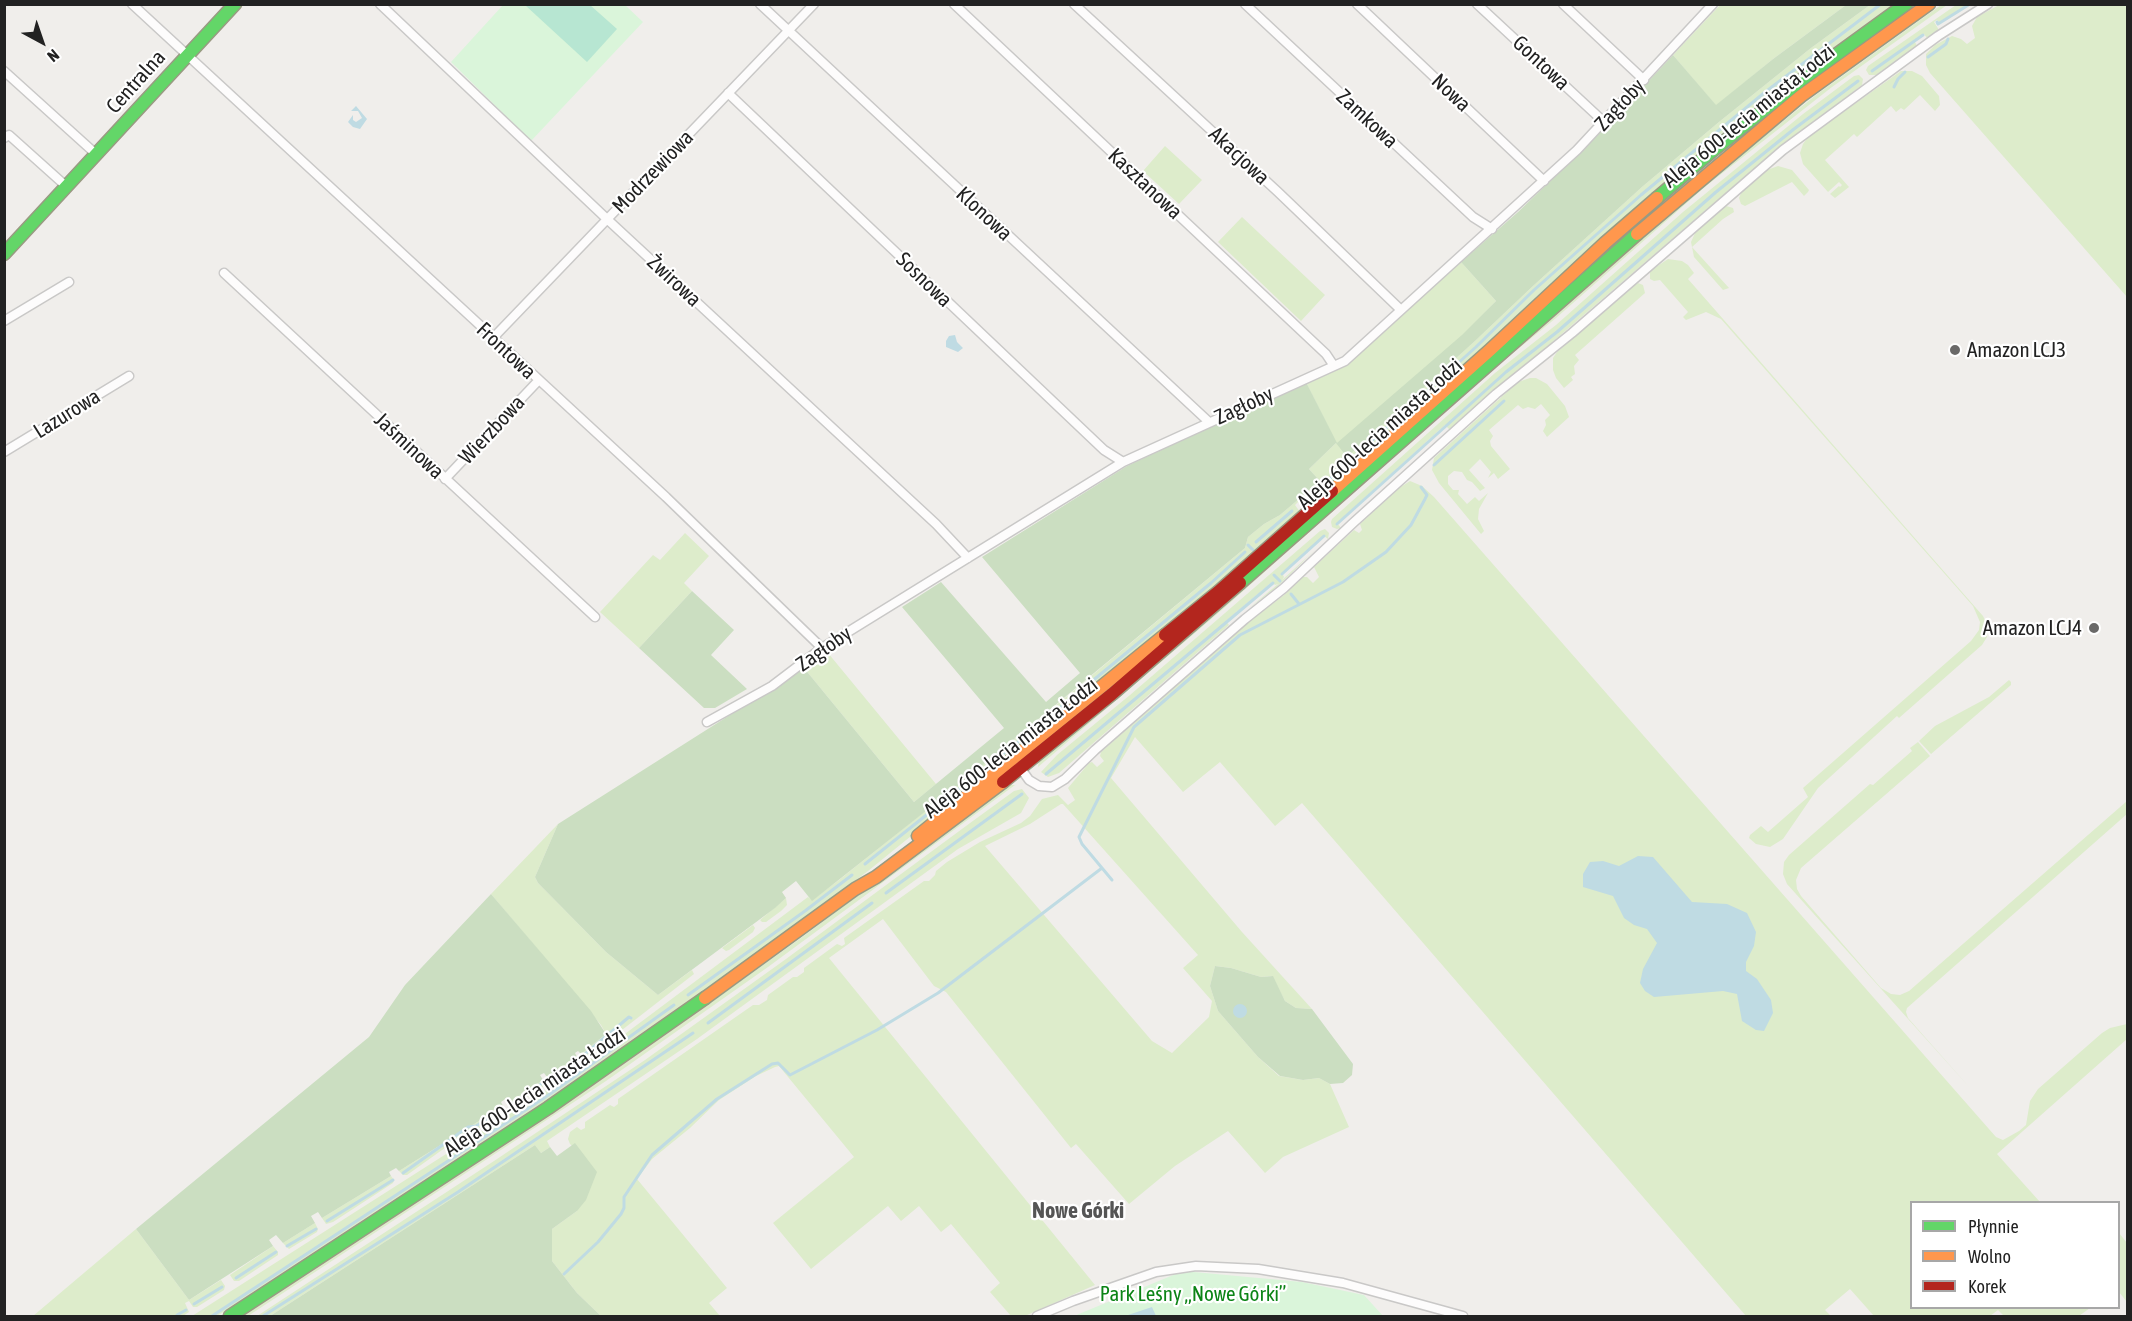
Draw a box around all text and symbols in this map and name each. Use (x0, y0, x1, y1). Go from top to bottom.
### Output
north arrow (12, 12, 72, 72)
street label: Gontowa (1507, 30, 1575, 96)
street label: Aleja 600-lecia miasta Łodzi (1658, 39, 1840, 193)
street label: Centralna (101, 45, 171, 119)
text: N (44, 46, 63, 66)
street label: Nowa (1426, 69, 1476, 117)
street label: Zagłoby (1590, 74, 1650, 136)
street label: Zamkowa (1331, 84, 1403, 154)
street label: Akacjowa (1203, 122, 1275, 190)
street label: Modrzewiowa (607, 125, 699, 219)
street label: Kasztanowa (1103, 143, 1187, 225)
street label: Klonowa (951, 182, 1017, 246)
street label: Sosnowa (891, 247, 957, 313)
street label: Żwirowa (642, 250, 706, 312)
street label: Frontowa (471, 317, 541, 385)
place label: Amazon LCJ3 (1967, 337, 2066, 363)
marker: Amazon LCJ3 (1948, 343, 1962, 357)
street label: Aleja 600-lecia miasta Łodzi (1292, 353, 1468, 515)
street label: Zagłoby (1211, 382, 1277, 430)
street label: Lazurowa (29, 384, 105, 444)
street label: Wierzbowa (454, 390, 530, 470)
street label: Jaśminowa (369, 408, 449, 484)
place label: Amazon LCJ4 (1983, 615, 2082, 641)
street label: Zagłoby (791, 621, 857, 677)
marker: Amazon LCJ4 (2087, 621, 2101, 635)
street label: Aleja 600-lecia miasta Łodzi (919, 672, 1103, 824)
street label: Aleja 600-lecia miasta Łodzi (439, 1022, 631, 1162)
district label: Nowe Górki (1032, 1198, 1124, 1224)
legend (1910, 1201, 2120, 1309)
text: Płynnie (1968, 1216, 2019, 1237)
text: Wolno (1968, 1246, 2011, 1267)
text: Korek (1968, 1276, 2006, 1297)
park label: Park Leśny „Nowe Górki” (1100, 1281, 1286, 1307)

